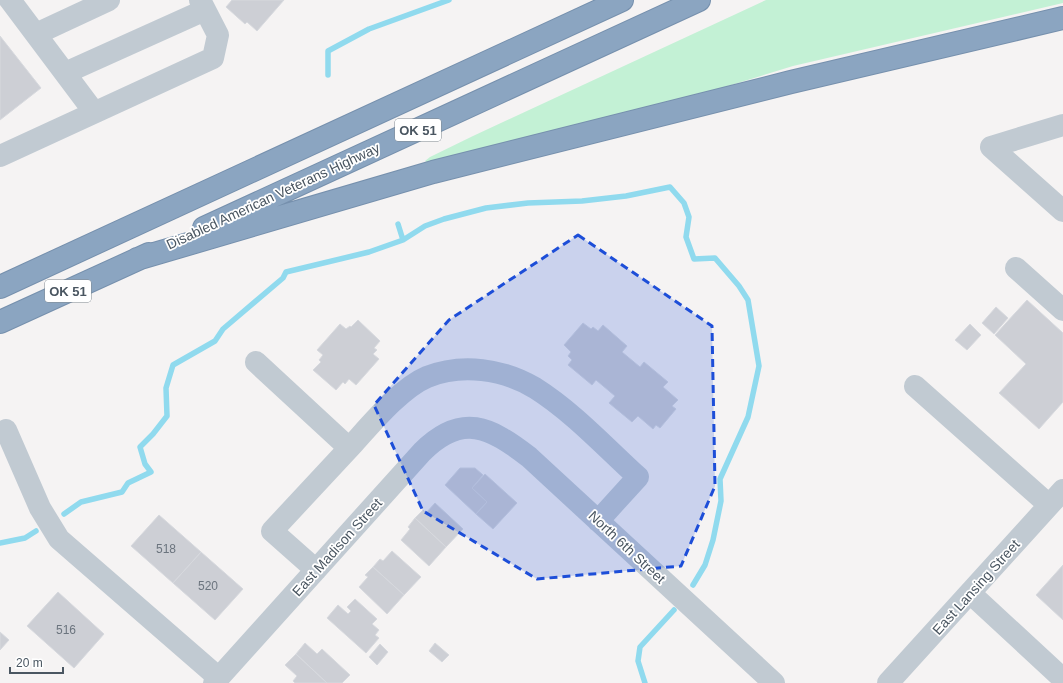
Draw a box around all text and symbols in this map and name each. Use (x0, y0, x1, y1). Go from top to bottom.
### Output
road number: OK 51 (395, 119, 441, 141)
street label: Disabled American Veterans Highway (164, 139, 382, 253)
road number: OK 51 (45, 280, 91, 302)
street label: East Madison Street (289, 495, 385, 599)
street label: North 6th Street (585, 507, 669, 587)
street label: East Lansing Street (929, 536, 1023, 638)
house number: 518 (156, 542, 176, 556)
house number: 520 (198, 579, 218, 593)
house number: 516 (56, 623, 76, 637)
scale bar (10, 649, 63, 675)
text: 20 m (16, 656, 43, 670)

